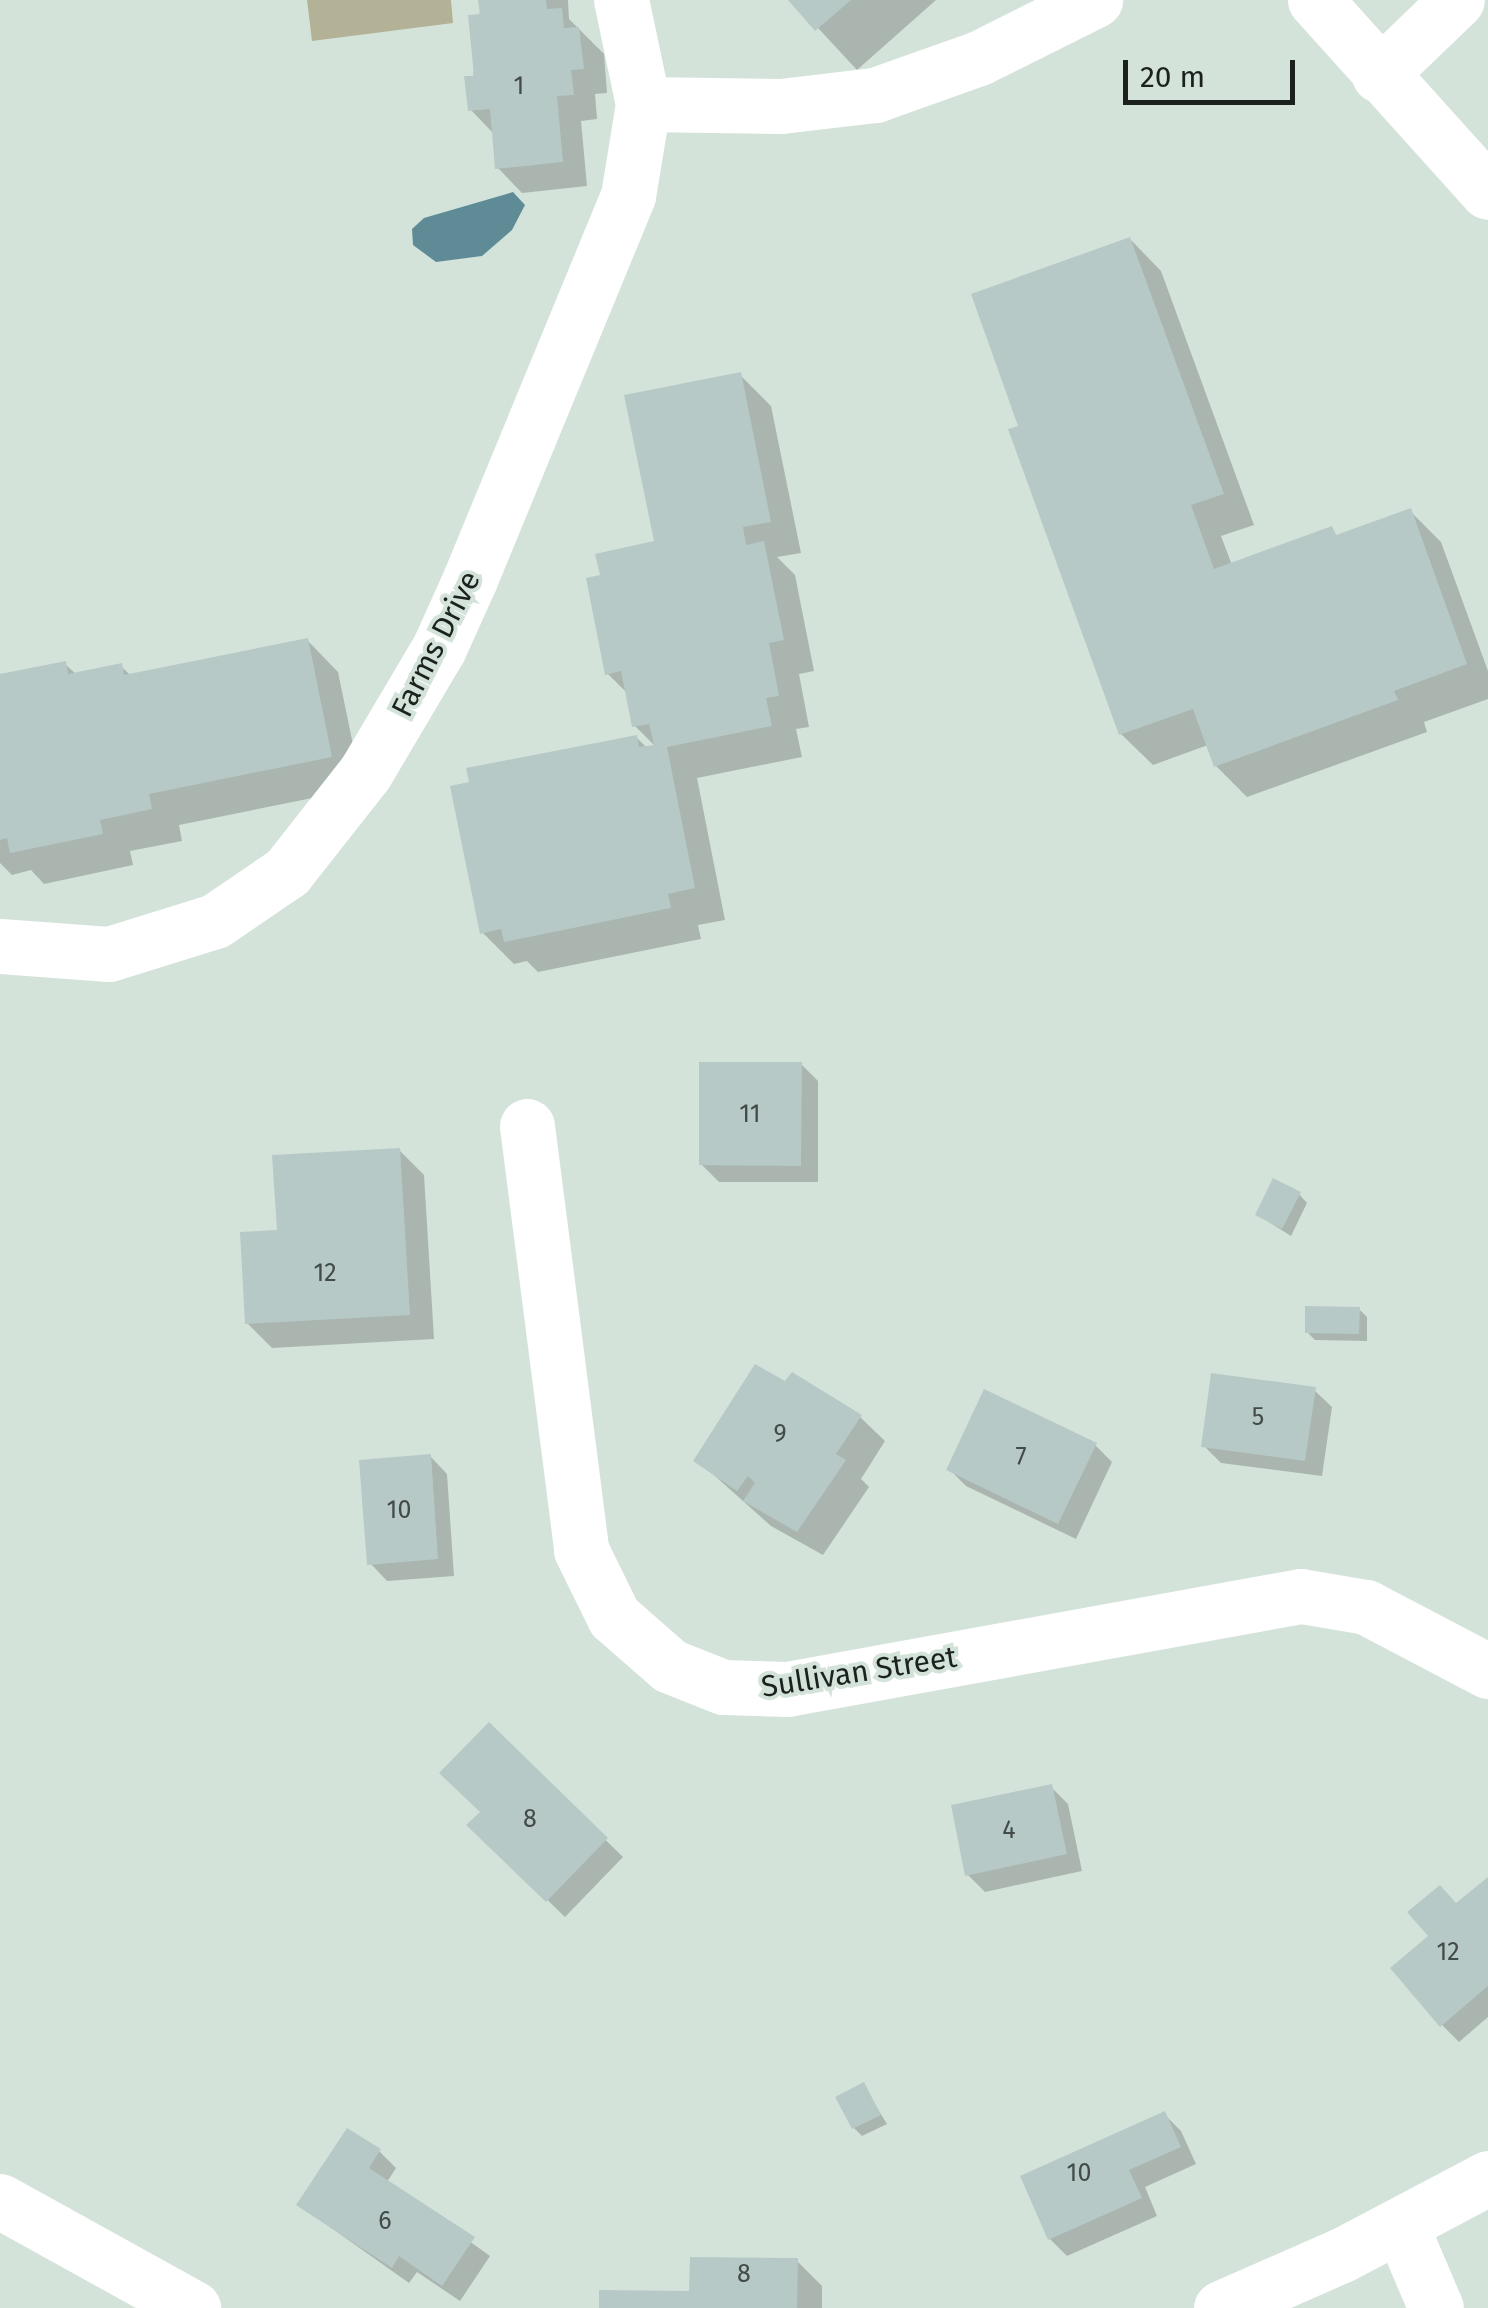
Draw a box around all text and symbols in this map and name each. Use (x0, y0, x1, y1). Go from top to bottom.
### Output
scale bar (1128, 40, 1300, 102)
text: 20 m (1140, 59, 1205, 95)
house number: 1 (514, 71, 524, 101)
street label: Farms Drive (384, 565, 488, 723)
house number: 11 (739, 1099, 761, 1129)
house number: 12 (313, 1258, 337, 1288)
house number: 5 (1252, 1402, 1264, 1432)
house number: 9 (773, 1419, 787, 1449)
house number: 7 (1015, 1441, 1027, 1471)
house number: 10 (387, 1495, 411, 1525)
street label: Sullivan Street (759, 1639, 959, 1705)
house number: 8 (523, 1804, 537, 1834)
house number: 4 (1002, 1815, 1016, 1845)
house number: 12 (1436, 1937, 1460, 1967)
house number: 10 (1067, 2158, 1091, 2188)
house number: 6 (378, 2206, 392, 2236)
house number: 8 (737, 2259, 751, 2289)

